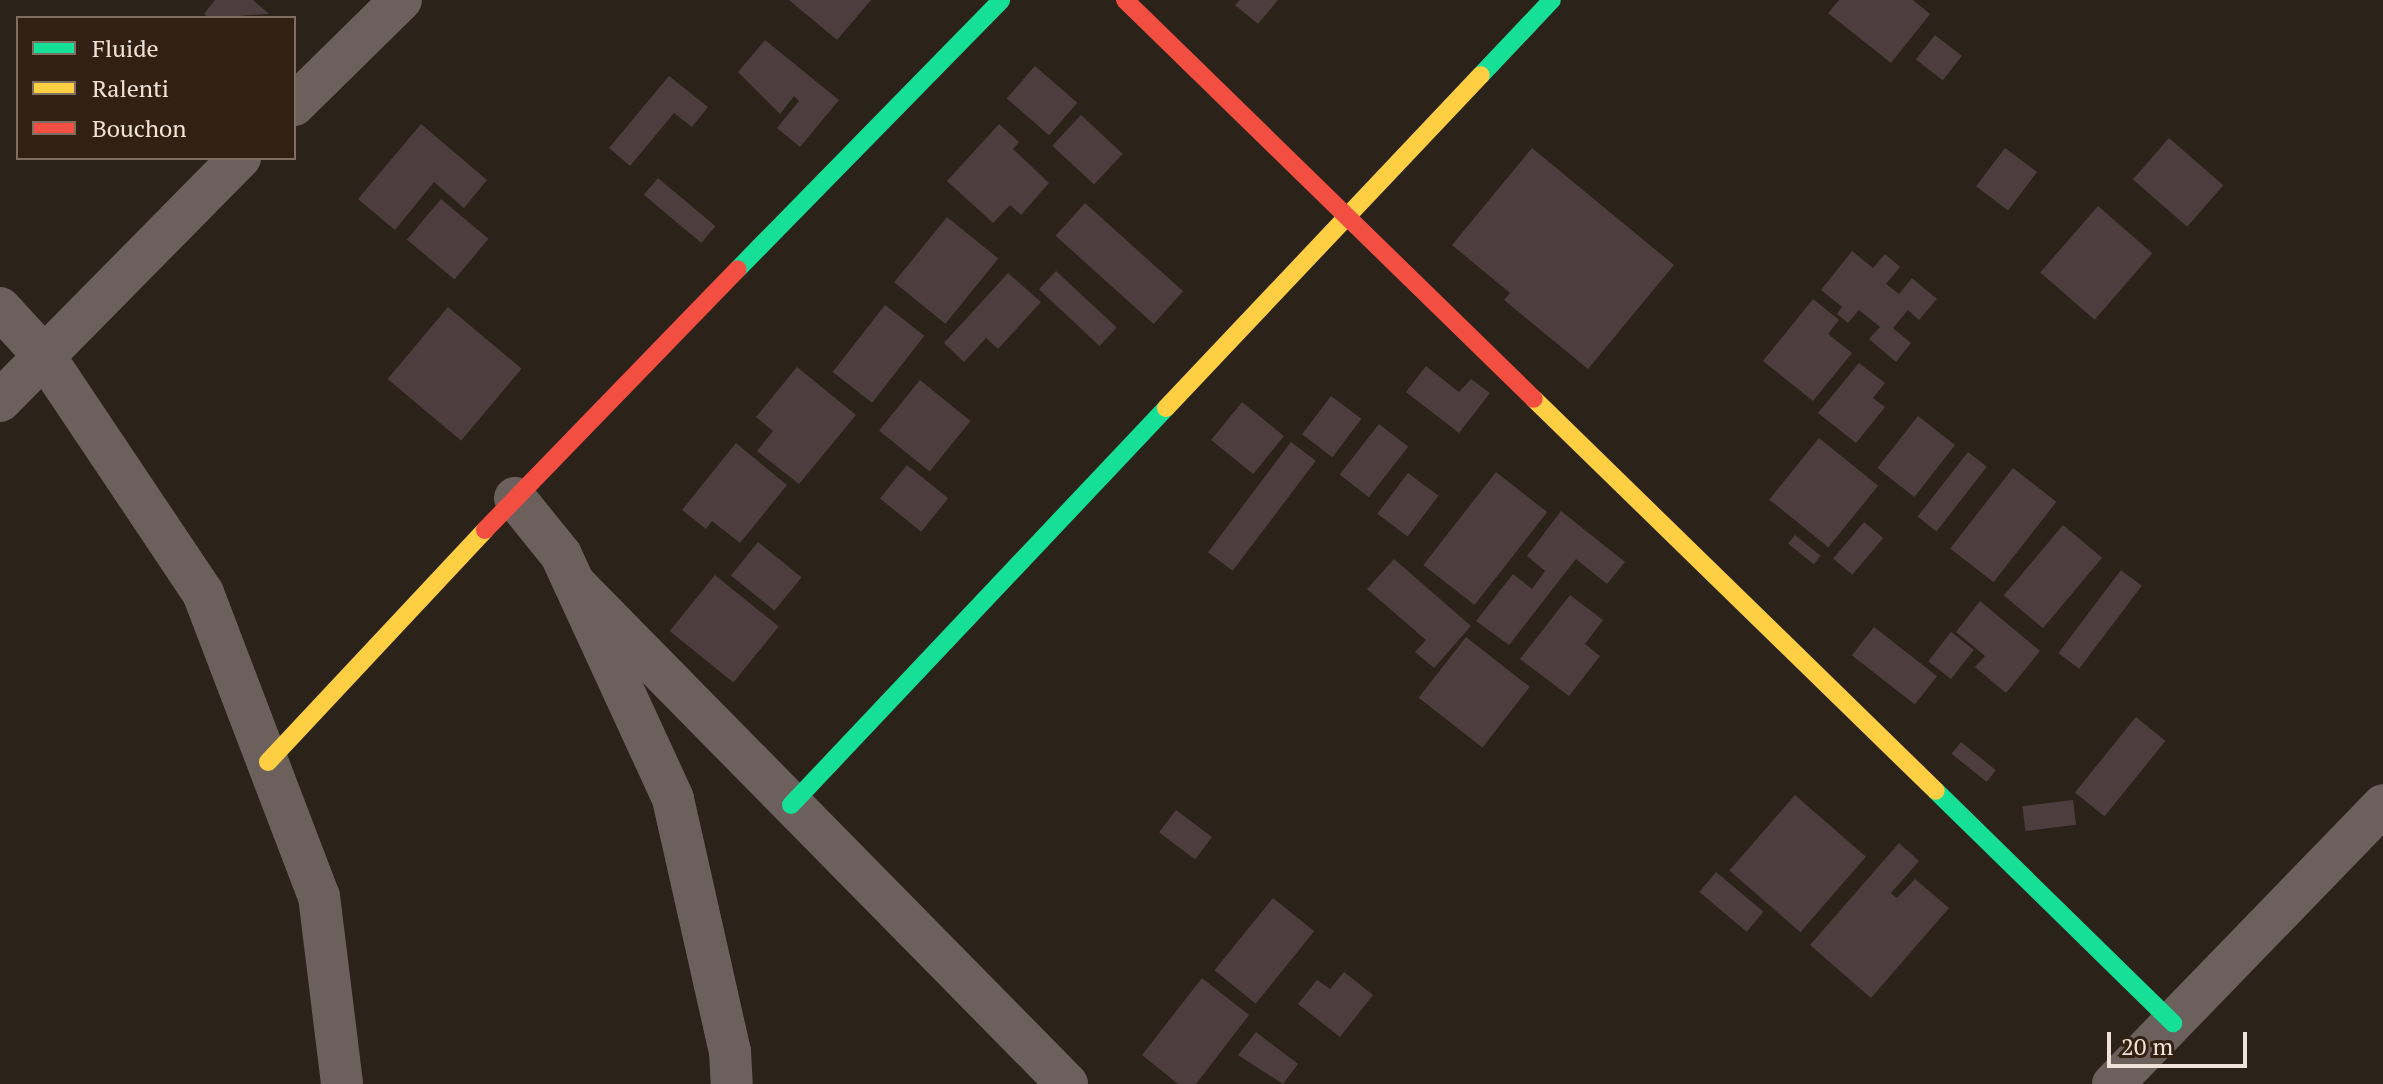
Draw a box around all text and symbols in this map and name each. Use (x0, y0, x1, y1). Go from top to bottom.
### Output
legend (16, 16, 296, 160)
text: Fluide (92, 32, 159, 64)
text: Ralenti (92, 72, 169, 104)
text: Bouchon (92, 112, 187, 144)
scale bar (2111, 1016, 2251, 1066)
text: 20 m (2121, 1030, 2173, 1062)

